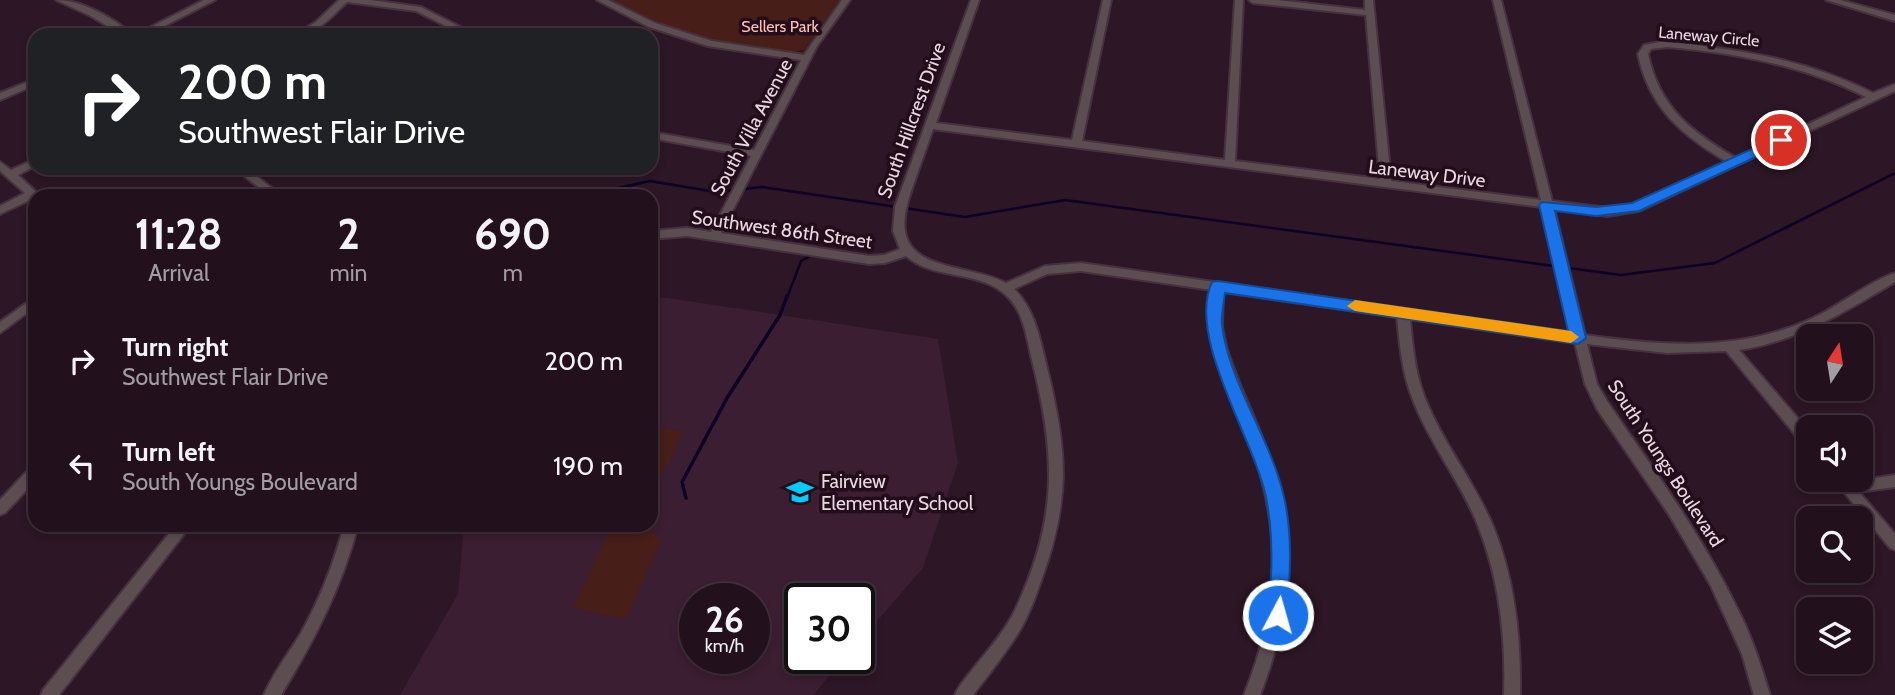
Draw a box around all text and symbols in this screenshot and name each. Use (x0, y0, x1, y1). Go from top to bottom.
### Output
park label: Sellers Park (741, 17, 819, 36)
street label: Laneway Circle (1658, 23, 1760, 50)
street label: South Hillcrest Drive (873, 39, 950, 201)
text: 200 m (178, 52, 327, 111)
street label: South Villa Avenue (706, 55, 797, 200)
icon: right (63, 56, 154, 147)
pin (1751, 110, 1811, 170)
text: Southwest Flair Drive (178, 112, 465, 151)
icon: arrive (1762, 121, 1800, 159)
street label: Laneway Drive (1367, 155, 1487, 192)
street label: Southwest 86th Street (690, 205, 874, 254)
text: 11:28 (135, 208, 223, 260)
text: 2 (337, 208, 360, 260)
text: 690 (474, 208, 551, 260)
text: Arrival (148, 259, 209, 287)
text: min (330, 259, 367, 287)
text: m (503, 259, 523, 287)
north arrow (1796, 324, 1872, 401)
map controls (1796, 324, 1873, 674)
text: Turn right (122, 331, 228, 363)
icon: right (63, 342, 101, 380)
text: 200 m (544, 345, 623, 377)
text: Southwest Flair Drive (122, 363, 328, 391)
street label: South Youngs Boulevard (1603, 375, 1728, 551)
button: sound (1796, 415, 1873, 492)
text: Turn left (122, 436, 215, 468)
icon: left (63, 447, 101, 485)
text: 190 m (553, 450, 623, 482)
text: South Youngs Boulevard (122, 468, 358, 496)
place label: Fairview Elementary School (821, 470, 974, 515)
school or university icon: Fairview Elementary School (785, 477, 815, 507)
button: search (1796, 506, 1873, 583)
position arrow (1241, 578, 1315, 652)
speed limit sign: 30 (784, 583, 875, 674)
button: layers (1796, 597, 1873, 674)
text: 26 (705, 598, 744, 641)
text: km/h (705, 635, 744, 657)

